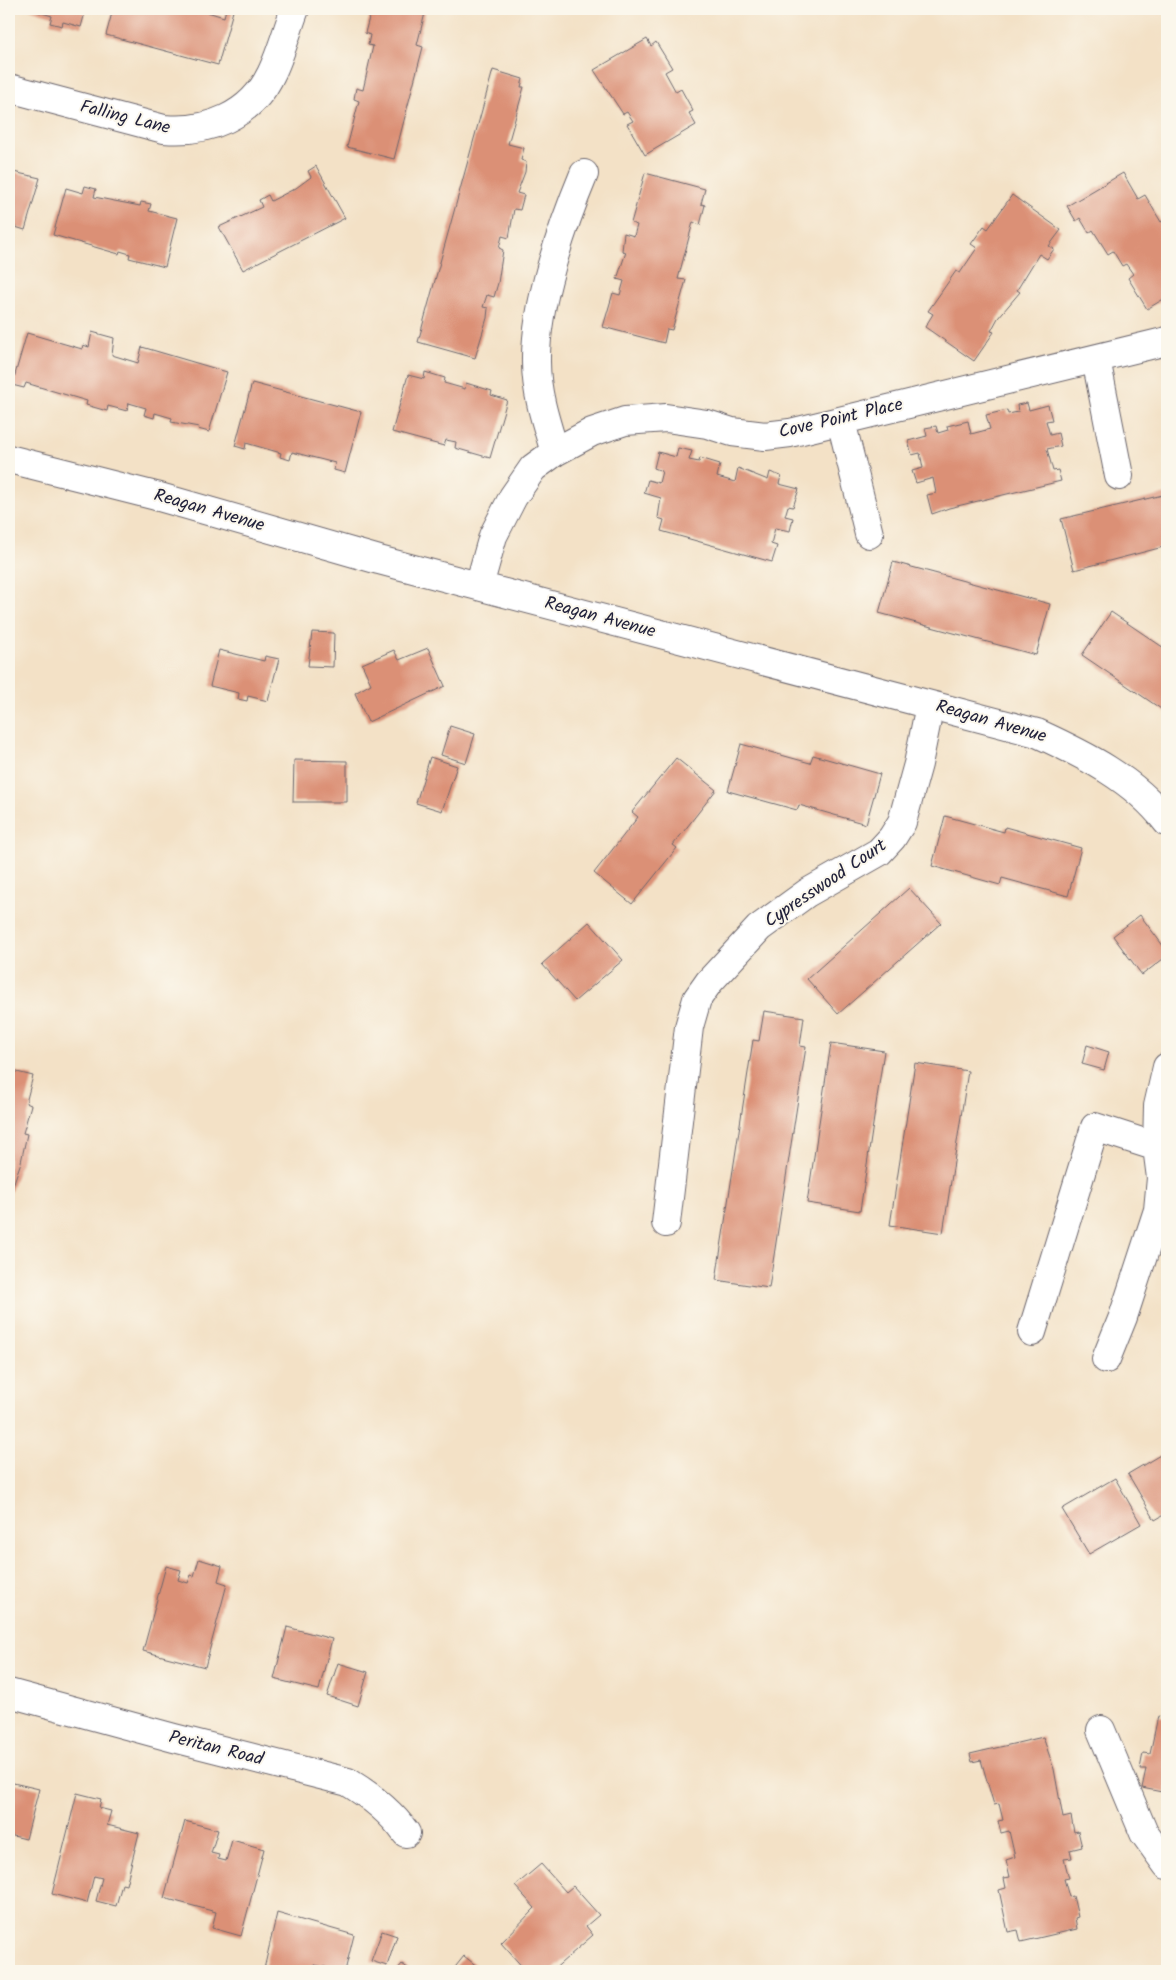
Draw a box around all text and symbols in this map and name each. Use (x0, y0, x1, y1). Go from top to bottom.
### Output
street label: Falling Lane (77, 93, 173, 143)
street label: Cove Point Place (776, 391, 906, 447)
street label: Reagan Avenue (150, 481, 268, 541)
street label: Reagan Avenue (541, 589, 659, 647)
street label: Reagan Avenue (932, 692, 1050, 752)
street label: Cypresswood Court (759, 832, 894, 936)
street label: Peritan Road (166, 1723, 267, 1775)

